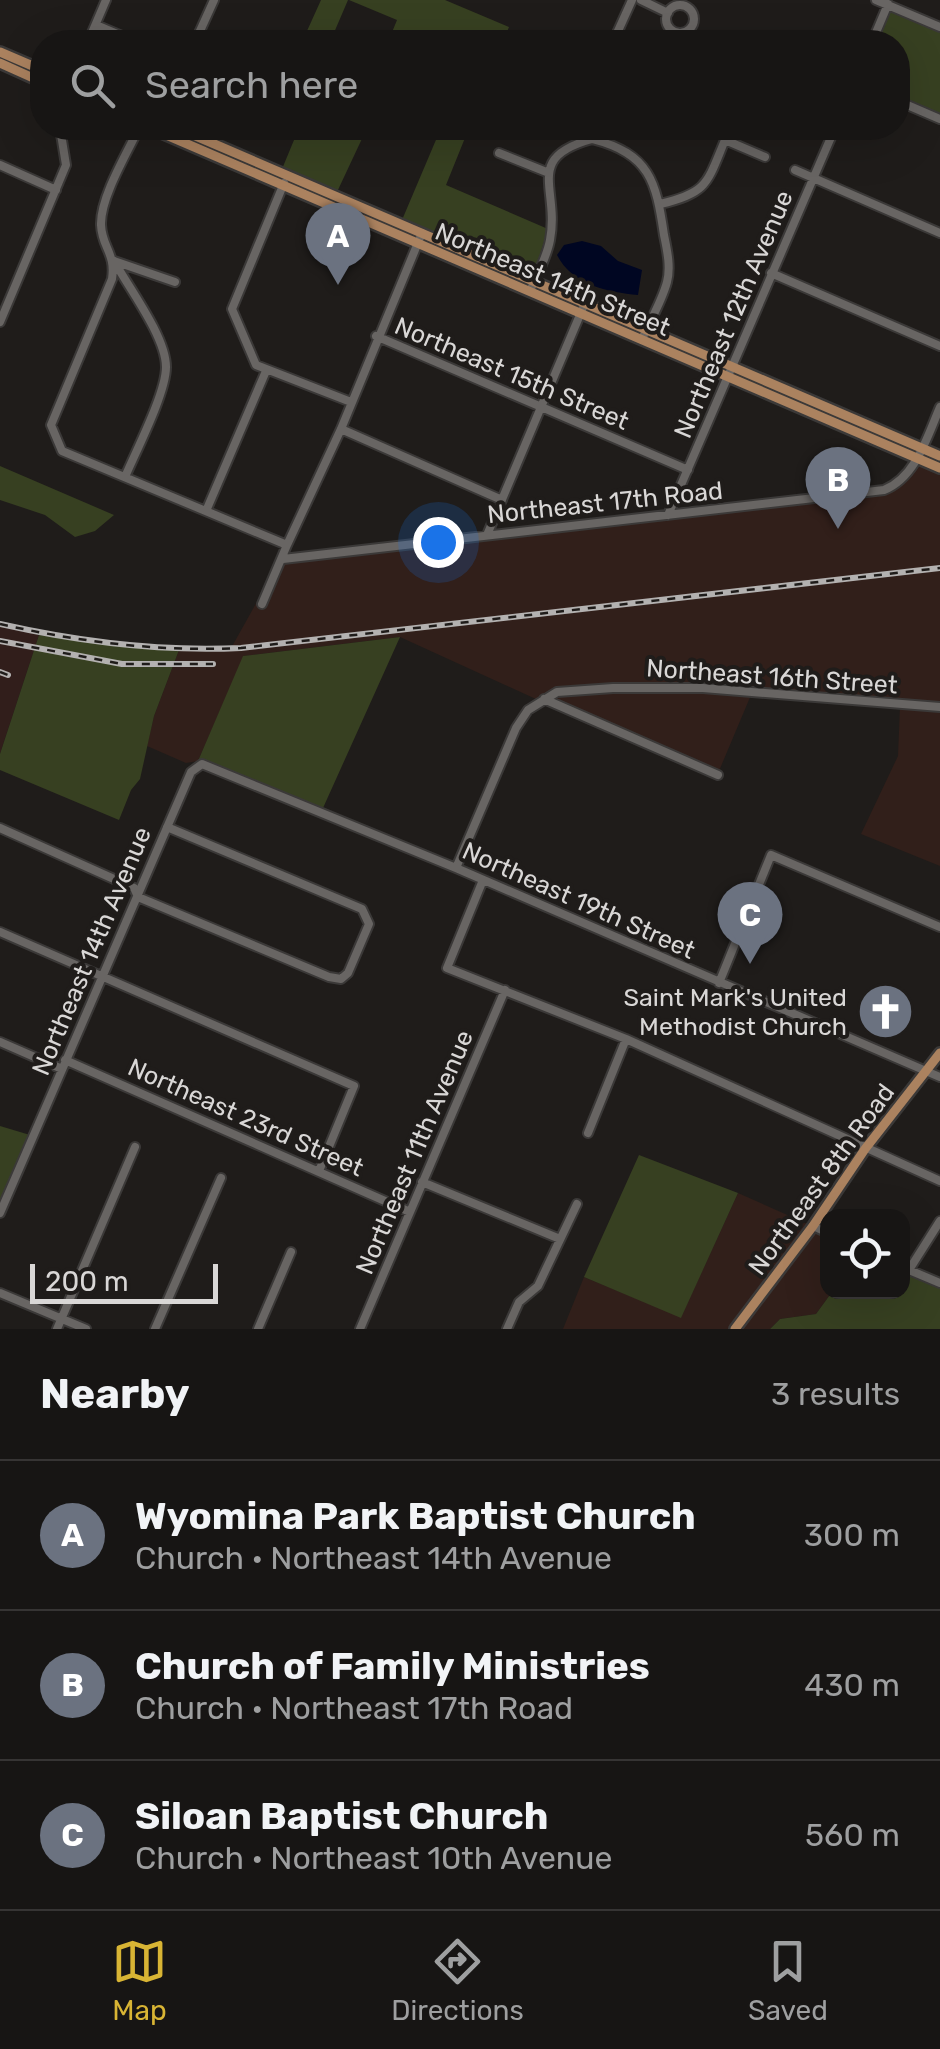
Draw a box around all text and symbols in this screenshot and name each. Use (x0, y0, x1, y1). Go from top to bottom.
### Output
search box (30, 30, 910, 140)
icon: search (65, 58, 120, 113)
text: Search here (145, 62, 358, 108)
street label: Northeast 12th Avenue (668, 186, 799, 442)
pin: A (306, 202, 370, 285)
street label: Northeast 14th Street (431, 217, 675, 342)
street label: Northeast 15th Street (390, 311, 633, 436)
pin: B (806, 446, 870, 529)
street label: Northeast 17th Road (486, 476, 724, 529)
your location (413, 517, 464, 568)
street label: Northeast 16th Street (645, 653, 899, 700)
street label: Northeast 14th Avenue (26, 823, 157, 1080)
street label: Northeast 19th Street (458, 836, 700, 965)
pin: C (718, 882, 782, 964)
church icon: Saint Mark's United Methodist Church (856, 981, 916, 1041)
place label: Saint Mark's United Methodist Church (624, 983, 847, 1041)
street label: Northeast 11th Avenue (350, 1026, 479, 1278)
street label: Northeast 23rd Street (123, 1052, 368, 1183)
street label: Northeast 8th Road (742, 1078, 900, 1280)
map controls (820, 1209, 910, 1299)
button: locate (820, 1209, 910, 1299)
scale bar (30, 1259, 218, 1304)
text: 200 m (45, 1265, 129, 1298)
text: Nearby (40, 1369, 190, 1419)
text: 3 results (771, 1375, 900, 1413)
text: Wyomina Park Baptist Church (135, 1493, 696, 1539)
text: A (61, 1516, 84, 1554)
text: 300 m (804, 1516, 900, 1554)
text: Church · Northeast 14th Avenue (135, 1539, 612, 1577)
text: Church of Family Ministries (135, 1643, 650, 1689)
text: B (61, 1666, 84, 1704)
text: 430 m (804, 1666, 900, 1704)
text: Church · Northeast 17th Road (135, 1689, 573, 1727)
text: Siloan Baptist Church (135, 1793, 548, 1839)
text: C (61, 1816, 84, 1854)
text: 560 m (805, 1816, 900, 1854)
text: Church · Northeast 10th Avenue (135, 1839, 612, 1877)
tab: Map (112, 1934, 167, 2027)
tab: Directions (391, 1934, 524, 2027)
tab: Saved (748, 1934, 828, 2027)

